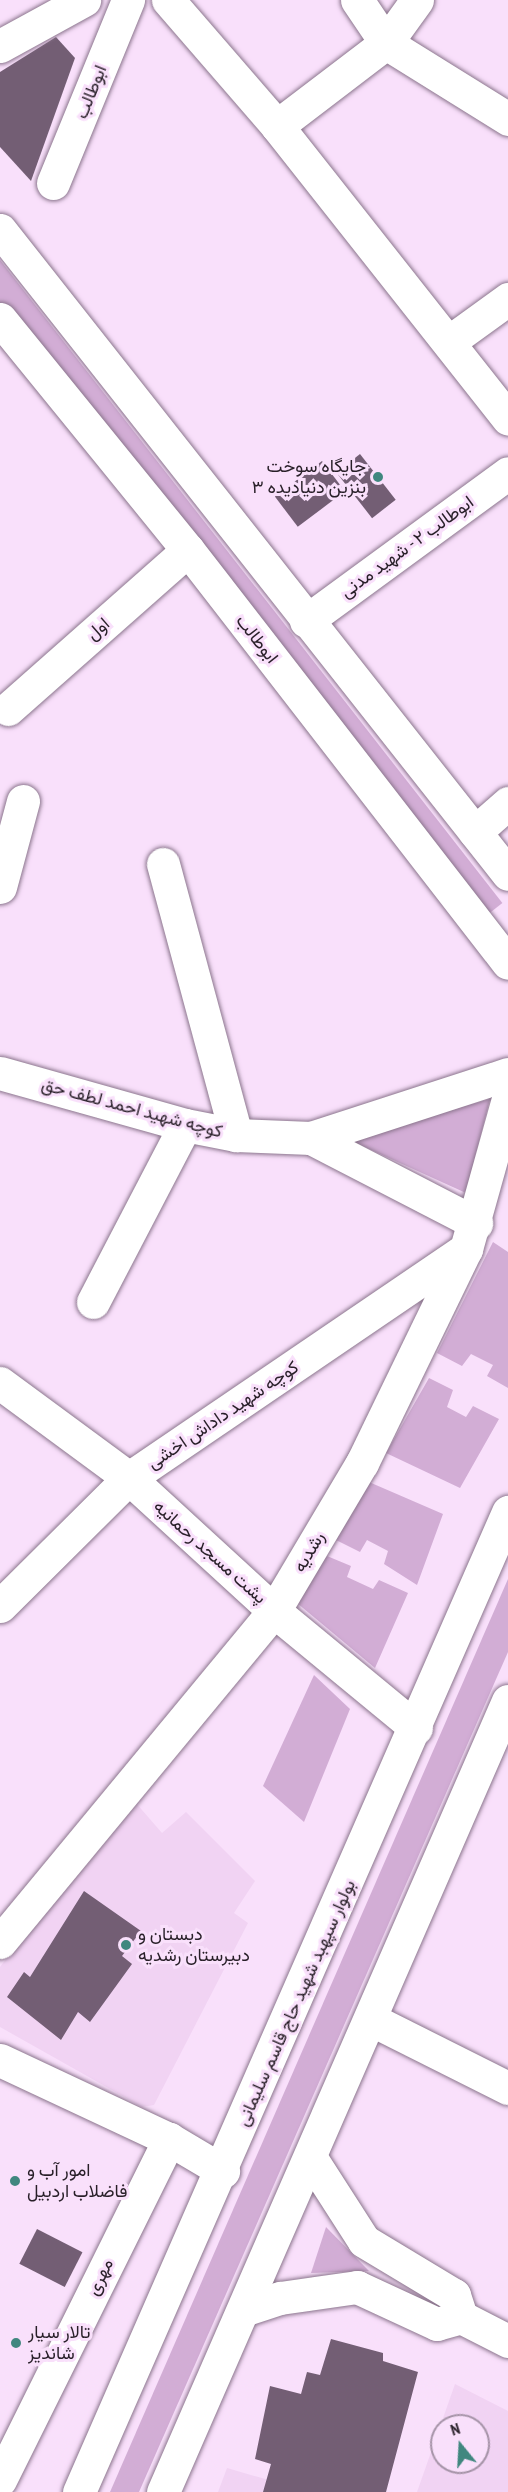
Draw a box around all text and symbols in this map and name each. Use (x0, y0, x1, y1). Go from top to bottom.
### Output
street label: ابوطالب (71, 62, 111, 122)
place label: جایگاه سوخت بنزین دنیادیده ۳ (252, 456, 366, 498)
marker: جایگاه سوخت بنزین دنیادیده ۳ (371, 470, 385, 484)
street label: ابوطالب ۲ - شهید مدنی (336, 491, 478, 603)
street label: ابوطالب (231, 610, 283, 668)
street label: اول (82, 613, 114, 645)
street label: کوچه شهید احمد لطف حق (39, 1073, 225, 1143)
street label: کوچه شهید داداش اخشی (143, 1356, 303, 1474)
street label: پشت مسجد رحمانیه (149, 1496, 271, 1608)
street label: رشدیه (289, 1528, 329, 1576)
street label: بولوار سپهبد شهید حاج قاسم سلیمانی (232, 1877, 360, 2129)
place label: دبستان و دبیرستان رشدیه (138, 1924, 250, 1966)
marker: دبستان و دبیرستان رشدیه (119, 1938, 133, 1952)
place label: امور آب و فاضلاب اردبیل (27, 2160, 127, 2202)
marker: امور آب و فاضلاب اردبیل (8, 2174, 22, 2188)
street label: مهری (82, 2255, 118, 2299)
place label: تالار سیار شاندیز (28, 2322, 90, 2364)
marker: تالار سیار شاندیز (9, 2336, 23, 2350)
north arrow (430, 2414, 490, 2474)
text: N (448, 2418, 462, 2440)

